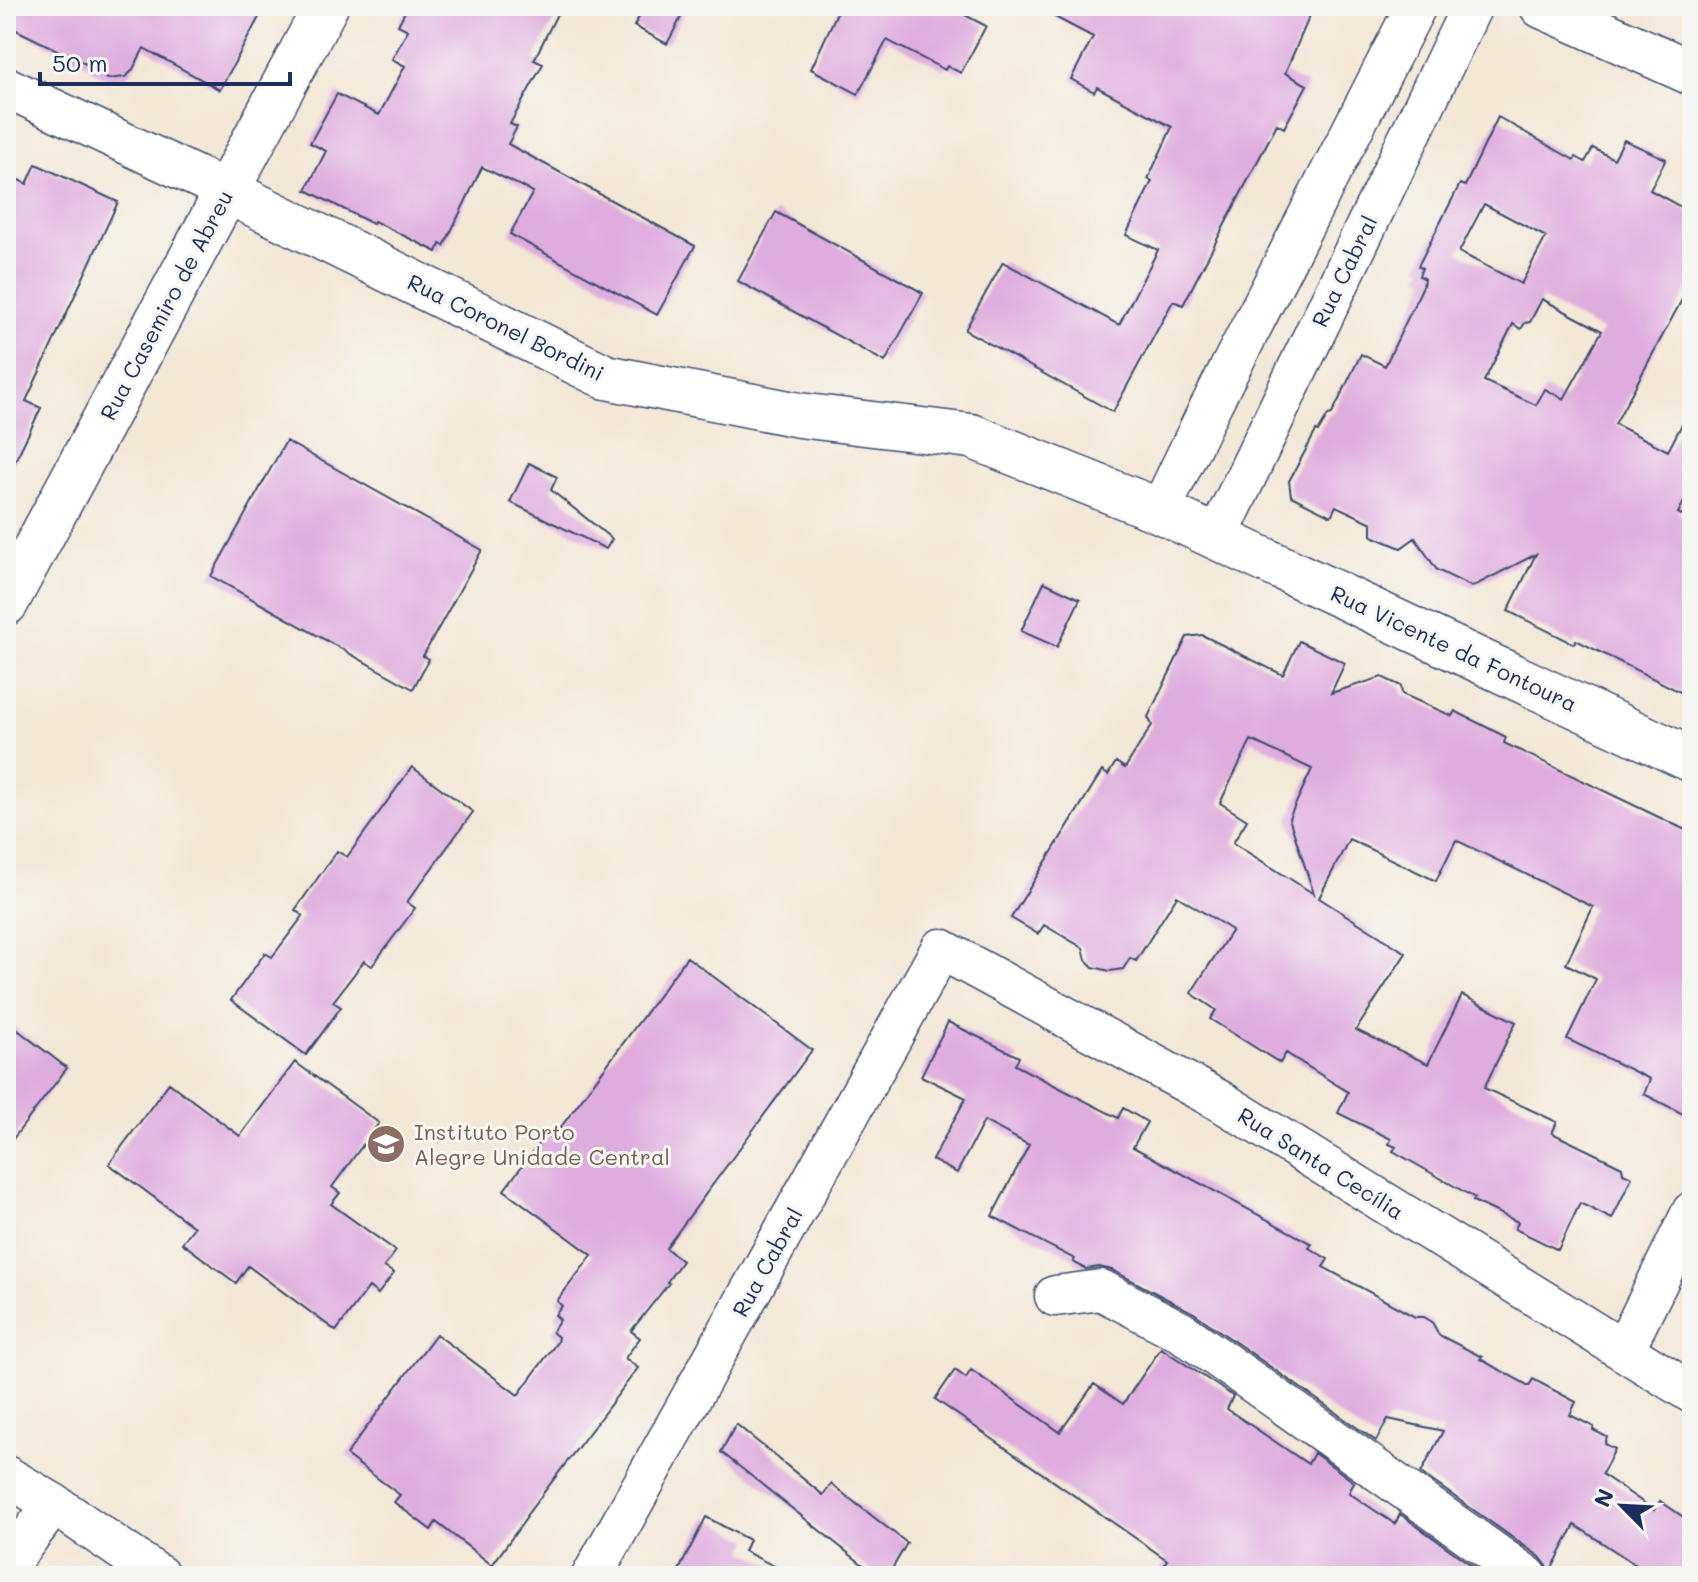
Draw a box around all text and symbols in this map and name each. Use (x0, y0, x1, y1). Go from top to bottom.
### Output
scale bar (40, 36, 290, 86)
text: 50 m (52, 47, 108, 78)
street label: Rua Casemiro de Abreu (93, 185, 239, 425)
street label: Rua Cabral (1305, 210, 1383, 332)
street label: Rua Coronel Bordini (403, 267, 609, 387)
street label: Rua Vicente da Fontoura (1326, 578, 1582, 718)
street label: Rua Santa Cecília (1232, 1100, 1410, 1226)
place label: Instituto Porto Alegre Unidade Central (414, 1117, 670, 1171)
school or university icon: Instituto Porto Alegre Unidade Central (365, 1123, 407, 1165)
street label: Rua Cabral (725, 1202, 809, 1322)
north arrow (1582, 1466, 1662, 1546)
text: N (1587, 1484, 1620, 1511)

